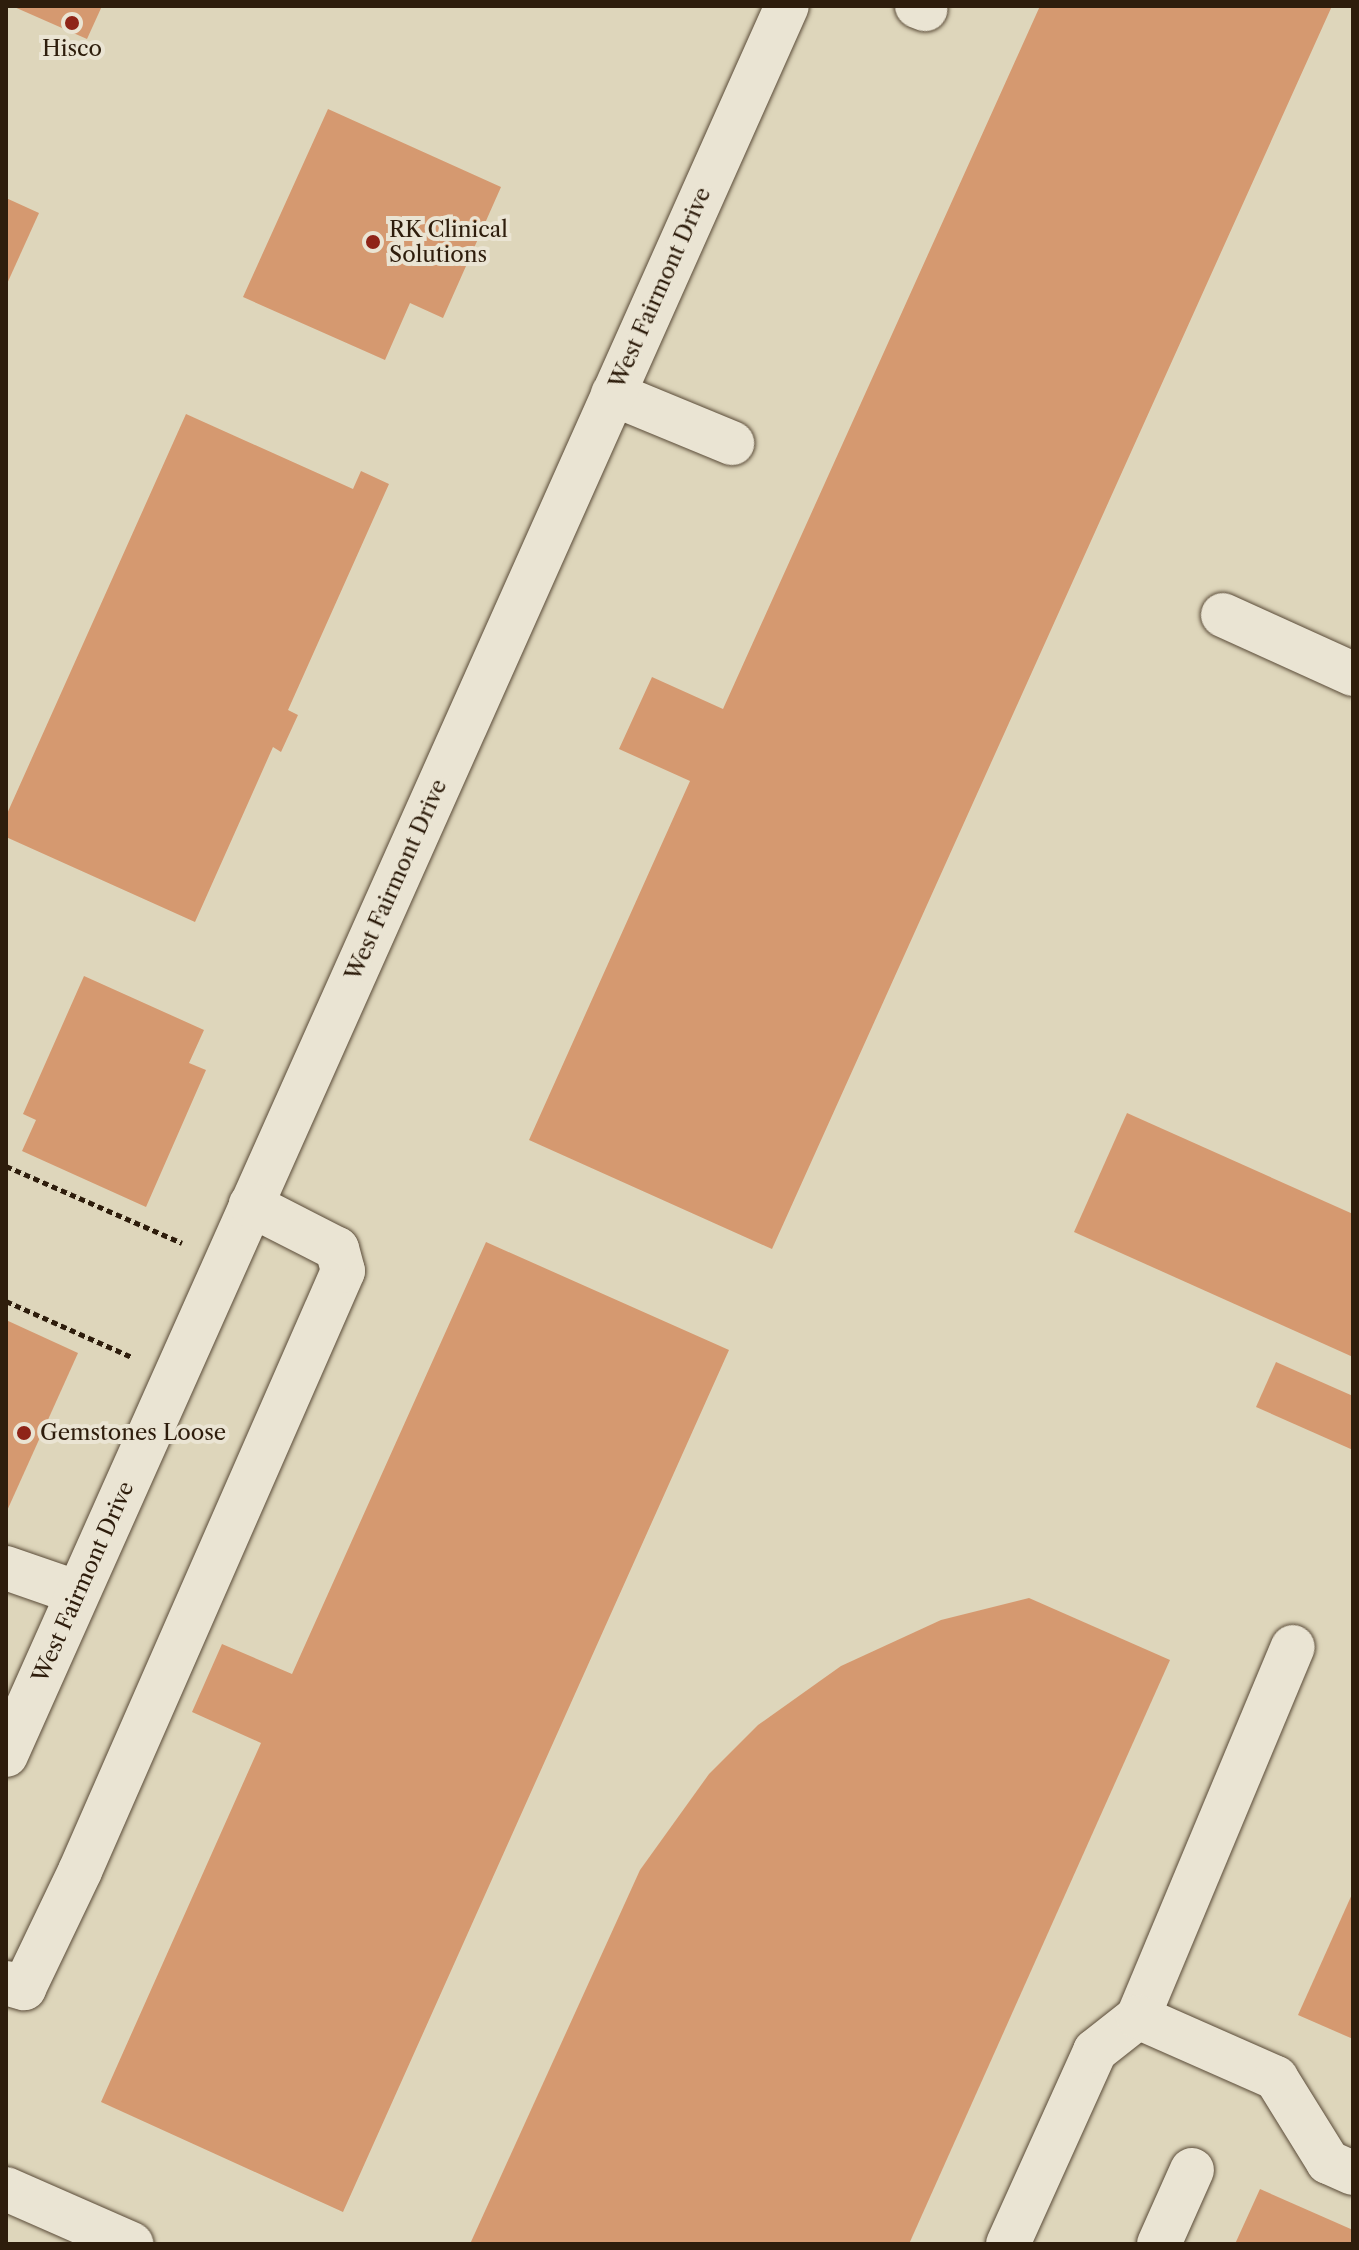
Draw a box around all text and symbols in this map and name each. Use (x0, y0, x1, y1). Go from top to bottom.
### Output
marker: Hisco (63, 14, 81, 32)
place label: Hisco (42, 36, 102, 62)
street label: West Fairmont Drive (604, 183, 716, 393)
place label: RK Clinical Solutions (389, 216, 508, 268)
marker: RK Clinical Solutions (364, 233, 382, 251)
street label: West Fairmont Drive (340, 775, 452, 985)
place label: Gemstones Loose (40, 1420, 226, 1446)
marker: Gemstones Loose (15, 1424, 33, 1442)
street label: West Fairmont Drive (27, 1477, 139, 1687)

